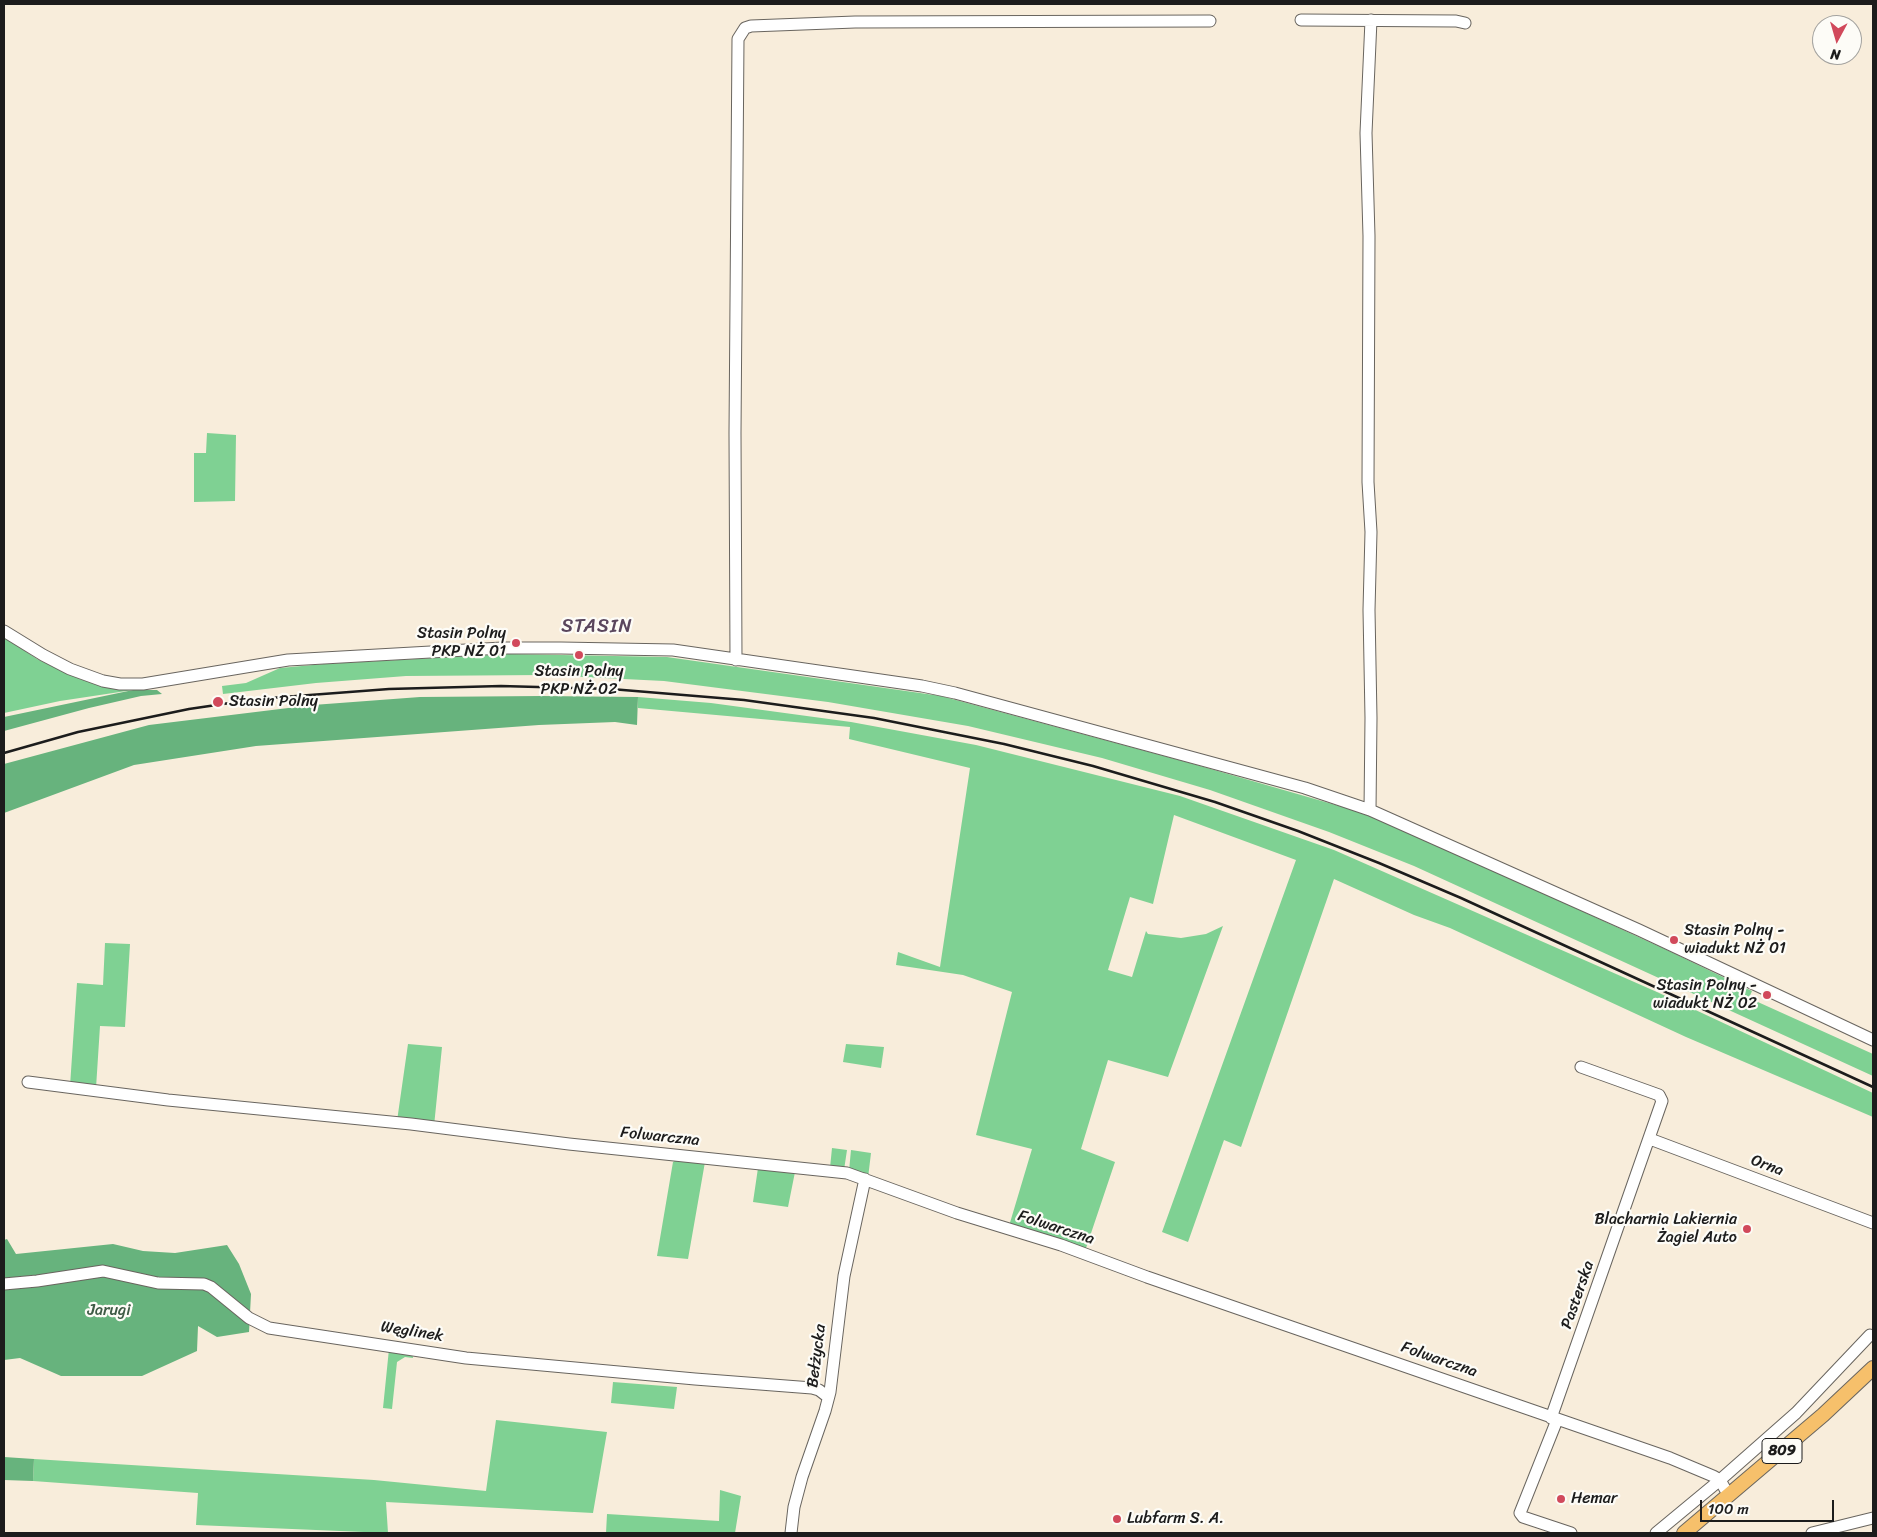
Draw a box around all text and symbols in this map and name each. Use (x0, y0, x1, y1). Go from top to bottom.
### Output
north arrow (1812, 15, 1862, 65)
text: N (1829, 41, 1842, 67)
district label: STASIN (563, 616, 631, 638)
place label: Stasin Polny PKP NŻ 01 (417, 624, 506, 662)
marker: Stasin Polny PKP NŻ 01 (510, 637, 522, 649)
marker: Stasin Polny PKP NŻ 02 (573, 649, 585, 661)
place label: Stasin Polny PKP NŻ 02 (535, 662, 623, 700)
place label: Stasin Polny (229, 692, 318, 712)
marker: Stasin Polny (211, 695, 225, 709)
place label: Stasin Polny - wiadukt NŻ 01 (1684, 921, 1786, 959)
marker: Stasin Polny - wiadukt NŻ 01 (1668, 934, 1680, 946)
place label: Stasin Polny - wiadukt NŻ 02 (1653, 976, 1757, 1014)
marker: Stasin Polny - wiadukt NŻ 02 (1761, 989, 1773, 1001)
street label: Folwarczna (620, 1123, 700, 1151)
street label: Orna (1748, 1151, 1786, 1181)
street label: Folwarczna (1015, 1207, 1097, 1249)
place label: Blacharnia Lakiernia Żagiel Auto (1594, 1210, 1737, 1248)
marker: Blacharnia Lakiernia Żagiel Auto (1741, 1223, 1753, 1235)
street label: Pasterska (1557, 1258, 1599, 1332)
park label: Jarugi (87, 1301, 131, 1321)
street label: Węglinek (379, 1318, 445, 1346)
street label: Bełżycka (804, 1323, 830, 1389)
street label: Folwarczna (1398, 1338, 1480, 1382)
road number: 809 (1762, 1438, 1802, 1464)
place label: Hemar (1571, 1489, 1617, 1509)
scale bar (1702, 1490, 1836, 1522)
marker: Hemar (1555, 1493, 1567, 1505)
text: 100 m (1708, 1496, 1749, 1522)
place label: Lubfarm S. A. (1127, 1509, 1224, 1529)
marker: Lubfarm S. A. (1111, 1513, 1123, 1525)

